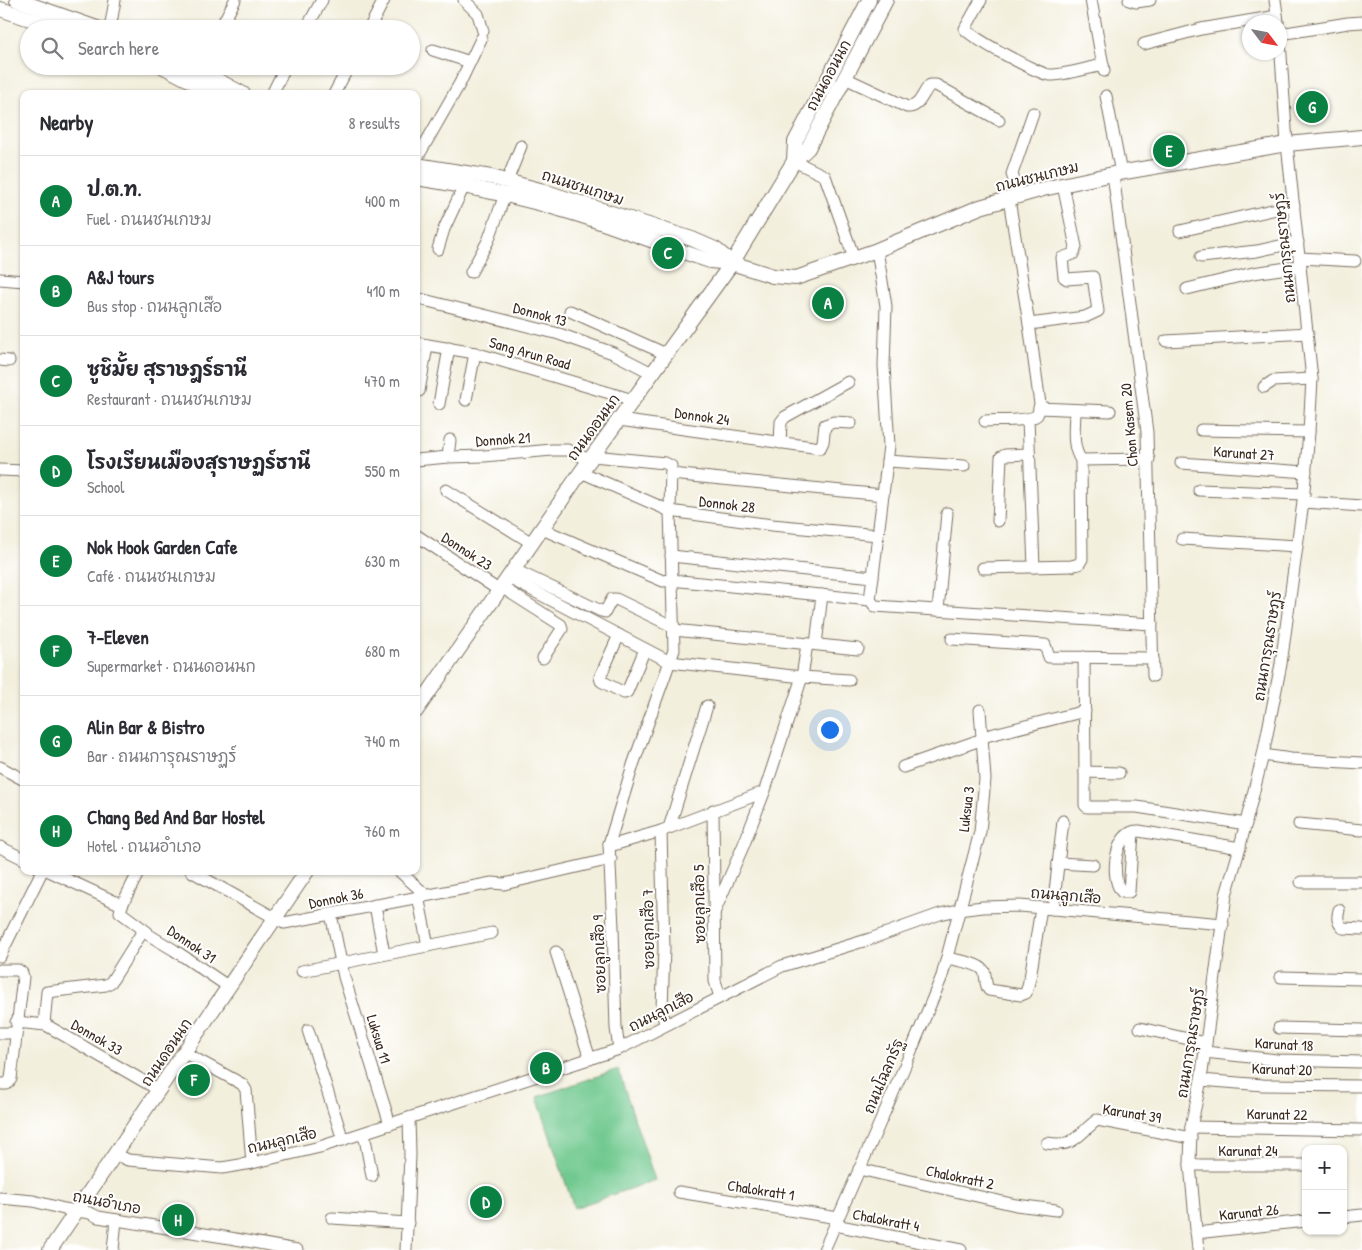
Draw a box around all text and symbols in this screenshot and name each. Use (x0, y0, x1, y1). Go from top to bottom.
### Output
north arrow (1242, 15, 1287, 60)
search box (20, 20, 420, 75)
icon: search (38, 34, 66, 62)
text: Search here (78, 35, 159, 61)
street label: ถนนดอนนก (800, 36, 856, 114)
pin: G (1296, 88, 1328, 126)
text: Nearby (40, 108, 93, 137)
text: 8 results (348, 112, 400, 134)
pin: E (1153, 132, 1185, 170)
street label: ถนนชนเกษม (993, 155, 1081, 197)
street label: ถนนชนเกษม (539, 164, 627, 210)
text: ป.ต.ท. (87, 176, 142, 202)
text: A (52, 190, 60, 212)
text: 400 m (365, 190, 400, 212)
street label: ถนนการุณราษฏร์ (1268, 191, 1301, 304)
text: Fuel · ถนนชนเกษม (87, 208, 212, 230)
pin: C (652, 234, 684, 272)
text: A&J tours (87, 264, 154, 290)
text: B (52, 280, 60, 302)
text: 410 m (366, 280, 400, 302)
pin: A (812, 284, 844, 322)
text: Bus stop · ถนนลูกเสือ (87, 295, 222, 317)
street label: Donnok 13 (511, 297, 569, 331)
street label: Sang Arun Road (487, 331, 573, 375)
text: ซูชิมั้ย สุราษฎร์ธานี (87, 356, 247, 382)
text: C (52, 370, 60, 392)
text: 470 m (364, 370, 400, 392)
street label: Chon Kasem 20 (1115, 382, 1143, 468)
text: Restaurant · ถนนชนเกษม (87, 388, 252, 410)
street label: ถนนดอนนก (562, 389, 624, 465)
street label: Donnok 24 (673, 402, 731, 430)
street label: Donnok 21 (475, 427, 531, 451)
street label: Karunat 27 (1213, 440, 1275, 466)
text: โรงเรียนเมืองสุราษฏร์ธานี (87, 449, 311, 475)
text: D (52, 460, 60, 482)
text: 550 m (365, 460, 400, 482)
text: School (87, 476, 124, 498)
street label: Donnok 28 (698, 490, 756, 518)
street label: Donnok 23 (438, 527, 497, 575)
text: Nok Hook Garden Cafe (87, 534, 238, 560)
text: E (52, 550, 60, 572)
text: 630 m (365, 550, 400, 572)
text: Café · ถนนชนเกษม (87, 565, 216, 587)
street label: ถนนการุณราษฏร์ (1248, 589, 1287, 703)
text: 7-Eleven (87, 624, 149, 650)
text: F (53, 640, 59, 662)
text: 680 m (365, 640, 400, 662)
text: Supermarket · ถนนดอนนก (87, 655, 256, 677)
text: Alin Bar & Bistro (87, 714, 204, 740)
your location (817, 717, 843, 743)
text: G (52, 730, 60, 752)
text: 740 m (364, 730, 400, 752)
text: Bar · ถนนการุณราษฏร์ (87, 745, 236, 767)
street label: Luksua 3 (953, 785, 979, 833)
text: Chang Bed And Bar Hostel (87, 804, 265, 830)
text: H (52, 820, 60, 842)
text: 760 m (364, 820, 400, 842)
text: Hotel · ถนนอำเภอ (87, 835, 202, 857)
street label: ซอยลูกเสือ 5 (688, 864, 711, 944)
street label: ถนนลูกเสือ (1030, 881, 1102, 910)
street label: Donnok 36 (307, 882, 365, 914)
street label: ซอยลูกเสือ 7 (637, 889, 660, 969)
street label: ซอยลูกเสือ 9 (587, 914, 612, 993)
street label: Donnok 31 (163, 920, 221, 968)
street label: ถนนลูกเสือ (625, 986, 698, 1037)
street label: ถนนการุณราษฏร์ (1171, 986, 1210, 1100)
street label: Luksua 11 (362, 1012, 396, 1066)
street label: Donnok 33 (68, 1014, 127, 1060)
street label: ถนนดอนนก (135, 1014, 197, 1090)
street label: Karunat 18 (1254, 1032, 1314, 1056)
street label: ถนนโฉลกรัฐ (858, 1035, 908, 1117)
pin: B (530, 1049, 562, 1087)
street label: Karunat 20 (1251, 1057, 1313, 1081)
pin: F (178, 1061, 210, 1099)
street label: Karunat 39 (1101, 1098, 1163, 1128)
street label: Karunat 22 (1246, 1103, 1308, 1125)
street label: ถนนลูกเสือ (245, 1122, 319, 1159)
street label: Karunat 24 (1218, 1140, 1278, 1161)
map controls (1302, 1145, 1347, 1235)
button: + (1302, 1145, 1347, 1190)
street label: Chalokratt 2 (924, 1160, 996, 1194)
street label: Chalokratt 1 (726, 1174, 796, 1206)
pin: D (470, 1183, 502, 1221)
street label: ถนนอำเภอ (71, 1185, 143, 1219)
button: − (1302, 1190, 1347, 1235)
street label: Karunat 26 (1218, 1198, 1280, 1226)
pin: H (162, 1201, 194, 1239)
street label: Chalokratt 4 (851, 1203, 922, 1237)

